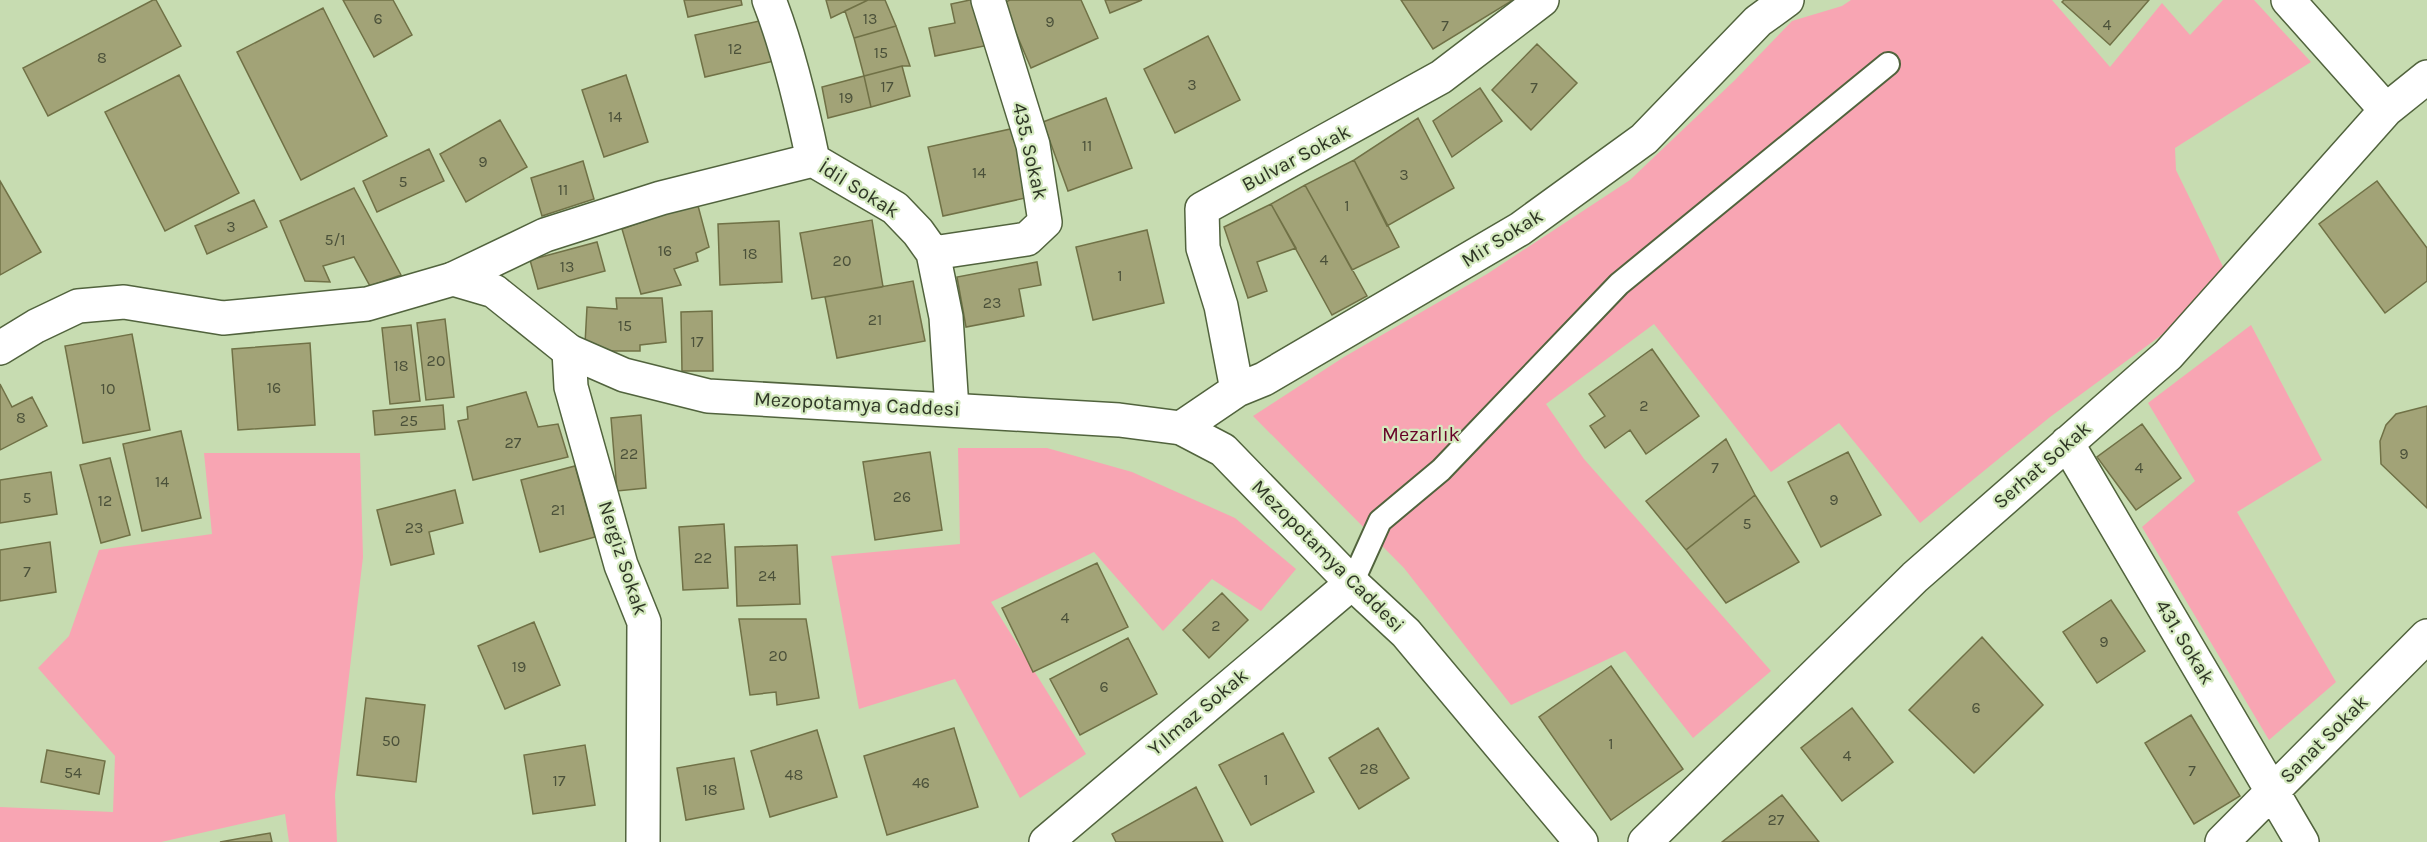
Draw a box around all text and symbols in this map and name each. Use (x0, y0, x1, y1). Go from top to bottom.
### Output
house number: 6 (373, 9, 383, 28)
house number: 13 (863, 9, 877, 28)
house number: 9 (1045, 12, 1055, 31)
house number: 4 (2103, 15, 2112, 34)
house number: 7 (1441, 16, 1449, 35)
house number: 12 (728, 39, 742, 58)
house number: 15 (874, 43, 888, 62)
house number: 8 (97, 48, 107, 67)
house number: 3 (1187, 75, 1197, 94)
house number: 17 (881, 77, 894, 96)
house number: 7 (1530, 78, 1538, 97)
house number: 19 (839, 88, 853, 107)
street label: 435. Sokak (1008, 100, 1052, 202)
house number: 14 (608, 107, 622, 126)
street label: Bulvar Sokak (1238, 120, 1354, 196)
house number: 11 (1082, 136, 1092, 155)
house number: 9 (478, 152, 488, 171)
street label: İdil Sokak (815, 155, 903, 223)
house number: 14 (972, 163, 986, 182)
house number: 3 (1399, 165, 1409, 184)
house number: 5 (398, 172, 408, 191)
house number: 11 (558, 180, 568, 199)
house number: 1 (1344, 196, 1350, 215)
street label: Mir Sokak (1457, 204, 1547, 272)
house number: 3 (226, 217, 236, 236)
house number: 5/1 (324, 230, 346, 249)
house number: 16 (658, 241, 672, 260)
house number: 18 (742, 244, 758, 263)
house number: 4 (1320, 250, 1329, 269)
house number: 20 (833, 251, 851, 270)
house number: 13 (560, 257, 574, 276)
house number: 1 (1117, 266, 1123, 285)
house number: 23 (983, 293, 1001, 312)
house number: 21 (868, 310, 882, 329)
house number: 15 (618, 316, 632, 335)
house number: 17 (691, 332, 704, 351)
house number: 20 (427, 351, 445, 370)
house number: 18 (393, 356, 409, 375)
house number: 16 (267, 378, 281, 397)
house number: 10 (101, 379, 115, 398)
street label: Mezopotamya Caddesi (753, 387, 961, 421)
house number: 2 (1639, 396, 1649, 415)
house number: 8 (16, 408, 26, 427)
house number: 25 (400, 411, 418, 430)
street label: Serhat Sokak (1989, 416, 2095, 514)
park label: Mezarlık (1382, 423, 1460, 446)
house number: 27 (505, 433, 522, 452)
house number: 22 (620, 444, 638, 463)
house number: 9 (2399, 444, 2409, 463)
house number: 7 (1711, 458, 1719, 477)
house number: 4 (2135, 458, 2144, 477)
house number: 14 (155, 472, 169, 491)
street label: Mezopotamya Caddesi (1247, 475, 1409, 637)
house number: 26 (893, 487, 911, 506)
house number: 5 (22, 488, 32, 507)
house number: 9 (1829, 490, 1839, 509)
house number: 12 (98, 491, 112, 510)
street label: Nergiz Sokak (594, 498, 652, 618)
house number: 21 (551, 500, 565, 519)
house number: 5 (1742, 514, 1752, 533)
house number: 23 (405, 518, 423, 537)
house number: 22 (694, 548, 712, 567)
house number: 7 (23, 562, 31, 581)
house number: 24 (758, 566, 776, 585)
street label: 431. Sokak (2151, 596, 2219, 688)
house number: 4 (1061, 608, 1070, 627)
house number: 2 (1211, 616, 1221, 635)
house number: 9 (2099, 632, 2109, 651)
house number: 20 (769, 646, 787, 665)
house number: 19 (512, 657, 526, 676)
street label: Yılmaz Sokak (1143, 664, 1253, 760)
house number: 6 (1099, 677, 1109, 696)
street label: Sanat Sokak (2275, 690, 2373, 788)
house number: 6 (1971, 698, 1981, 717)
house number: 50 (382, 731, 400, 750)
house number: 1 (1608, 734, 1614, 753)
house number: 4 (1843, 746, 1852, 765)
house number: 28 (1359, 759, 1379, 778)
house number: 7 (2188, 761, 2196, 780)
house number: 54 (64, 763, 82, 782)
house number: 48 (785, 765, 803, 784)
house number: 1 (1263, 770, 1269, 789)
house number: 17 (553, 771, 566, 790)
house number: 46 (912, 773, 930, 792)
house number: 18 (702, 780, 718, 799)
house number: 27 (1768, 810, 1785, 829)

